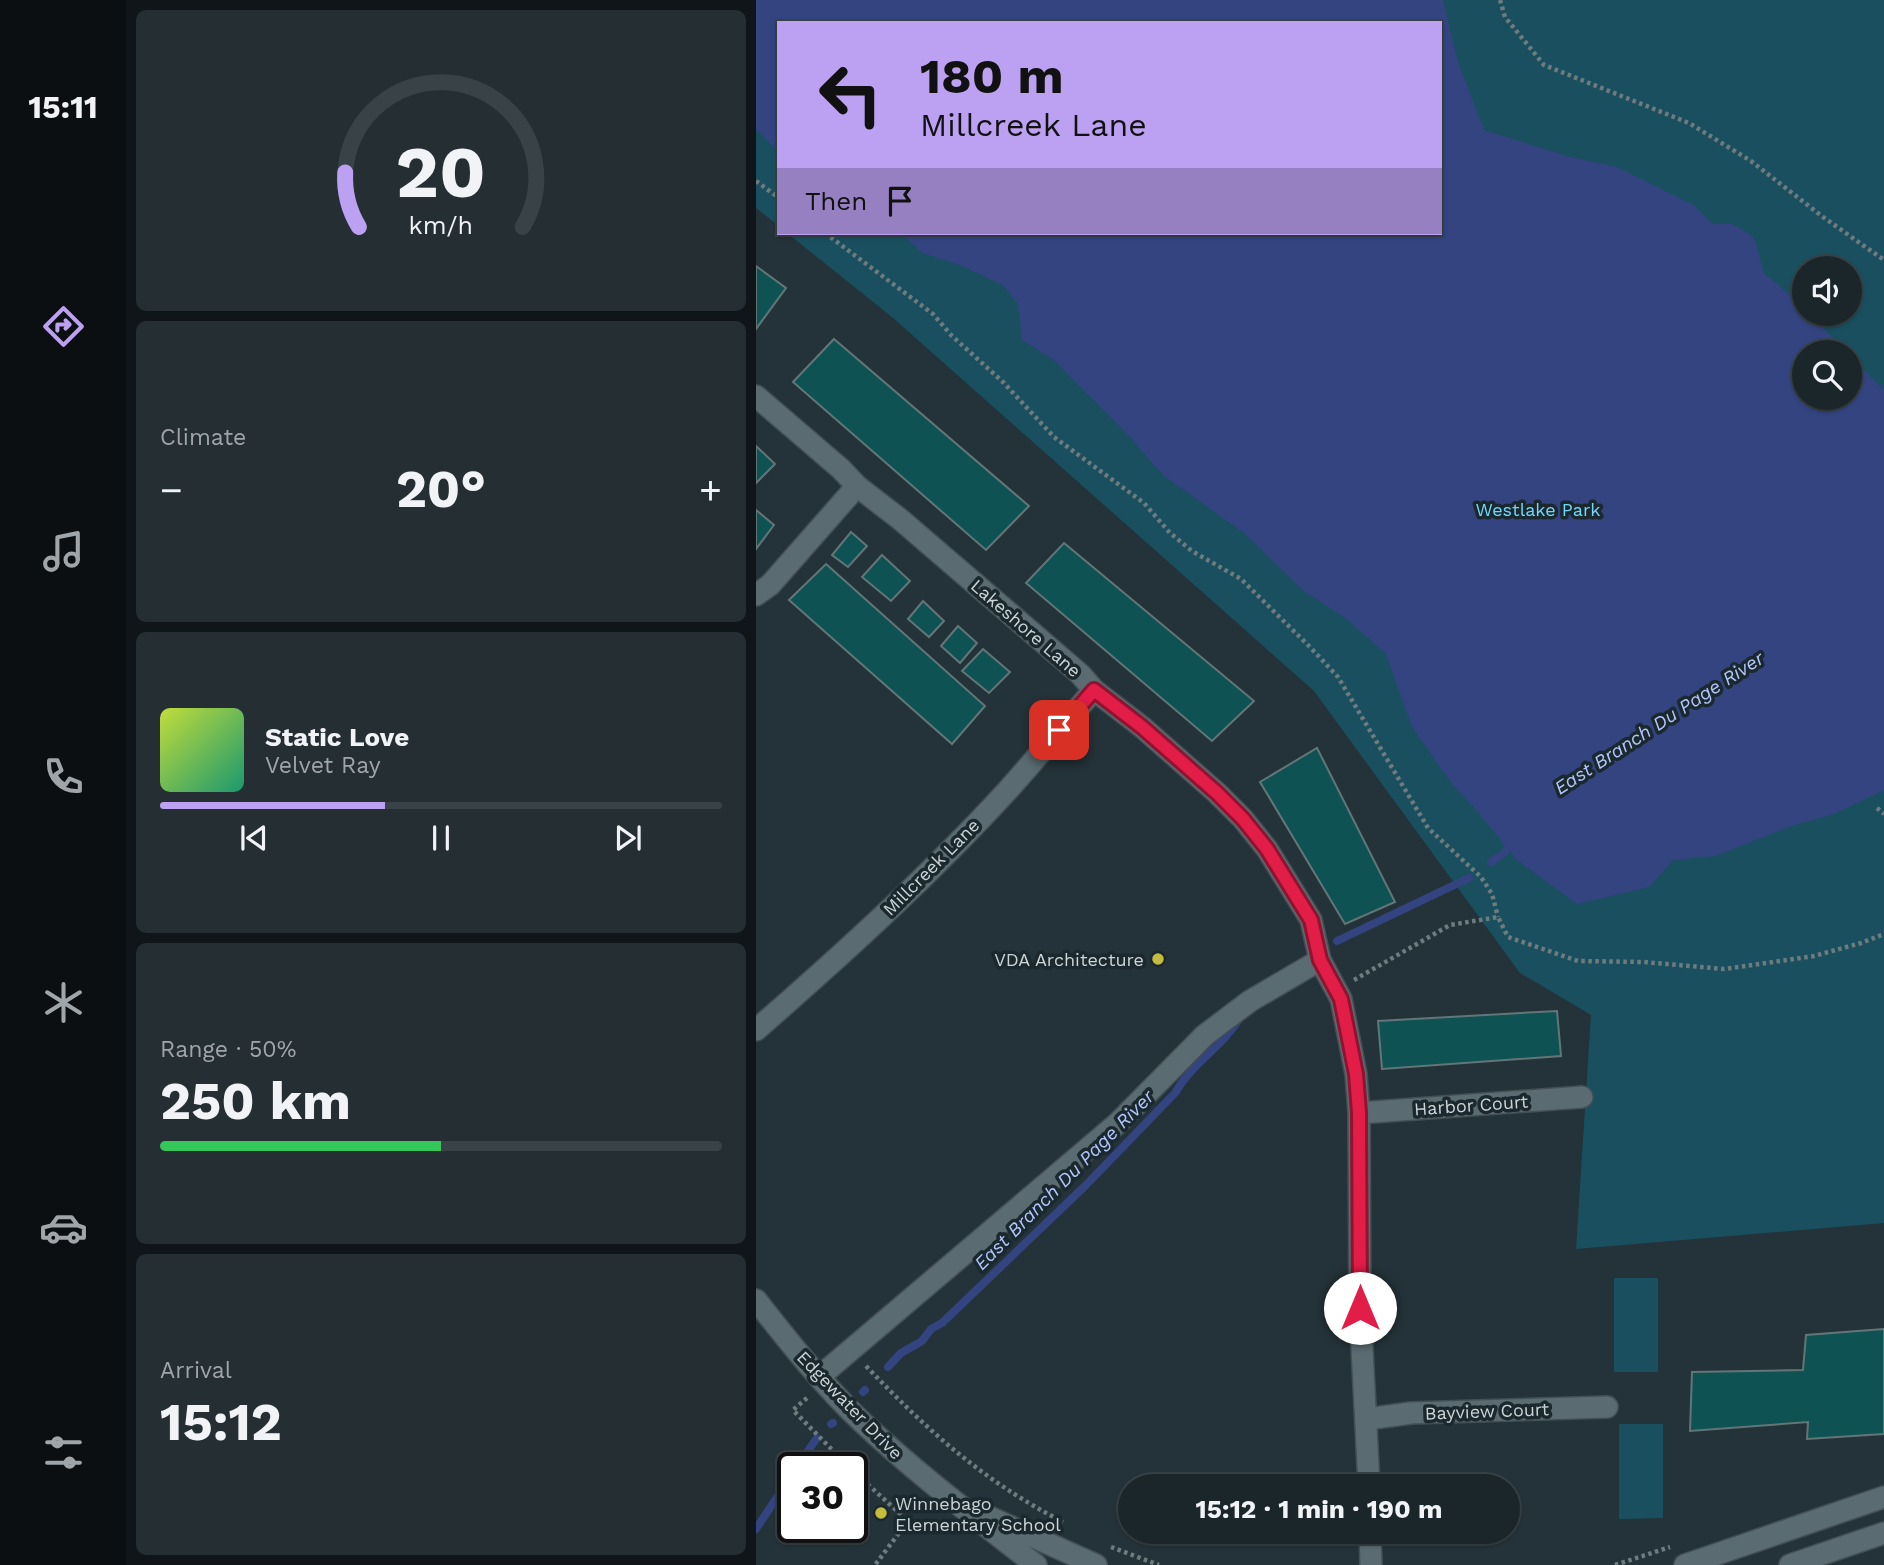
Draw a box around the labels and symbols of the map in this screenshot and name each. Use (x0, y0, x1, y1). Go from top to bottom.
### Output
park label: Westlake Park (1476, 499, 1600, 520)
street label: Lakeshore Lane (967, 575, 1085, 681)
water label: East Branch Du Page River (1550, 646, 1769, 799)
pin (1029, 700, 1089, 760)
street label: Millcreek Lane (878, 814, 984, 920)
place label: VDA Architecture (994, 949, 1144, 970)
marker: VDA Architecture (1150, 951, 1166, 967)
water label: East Branch Du Page River (969, 1085, 1159, 1275)
street label: Harbor Court (1413, 1091, 1529, 1119)
position arrow (1323, 1271, 1397, 1345)
street label: Edgewater Drive (793, 1346, 907, 1464)
street label: Bayview Court (1424, 1398, 1550, 1424)
speed limit sign: 30 (777, 1452, 868, 1543)
place label: Winnebago Elementary School (895, 1493, 1061, 1535)
marker: Winnebago Elementary School (873, 1505, 889, 1521)

